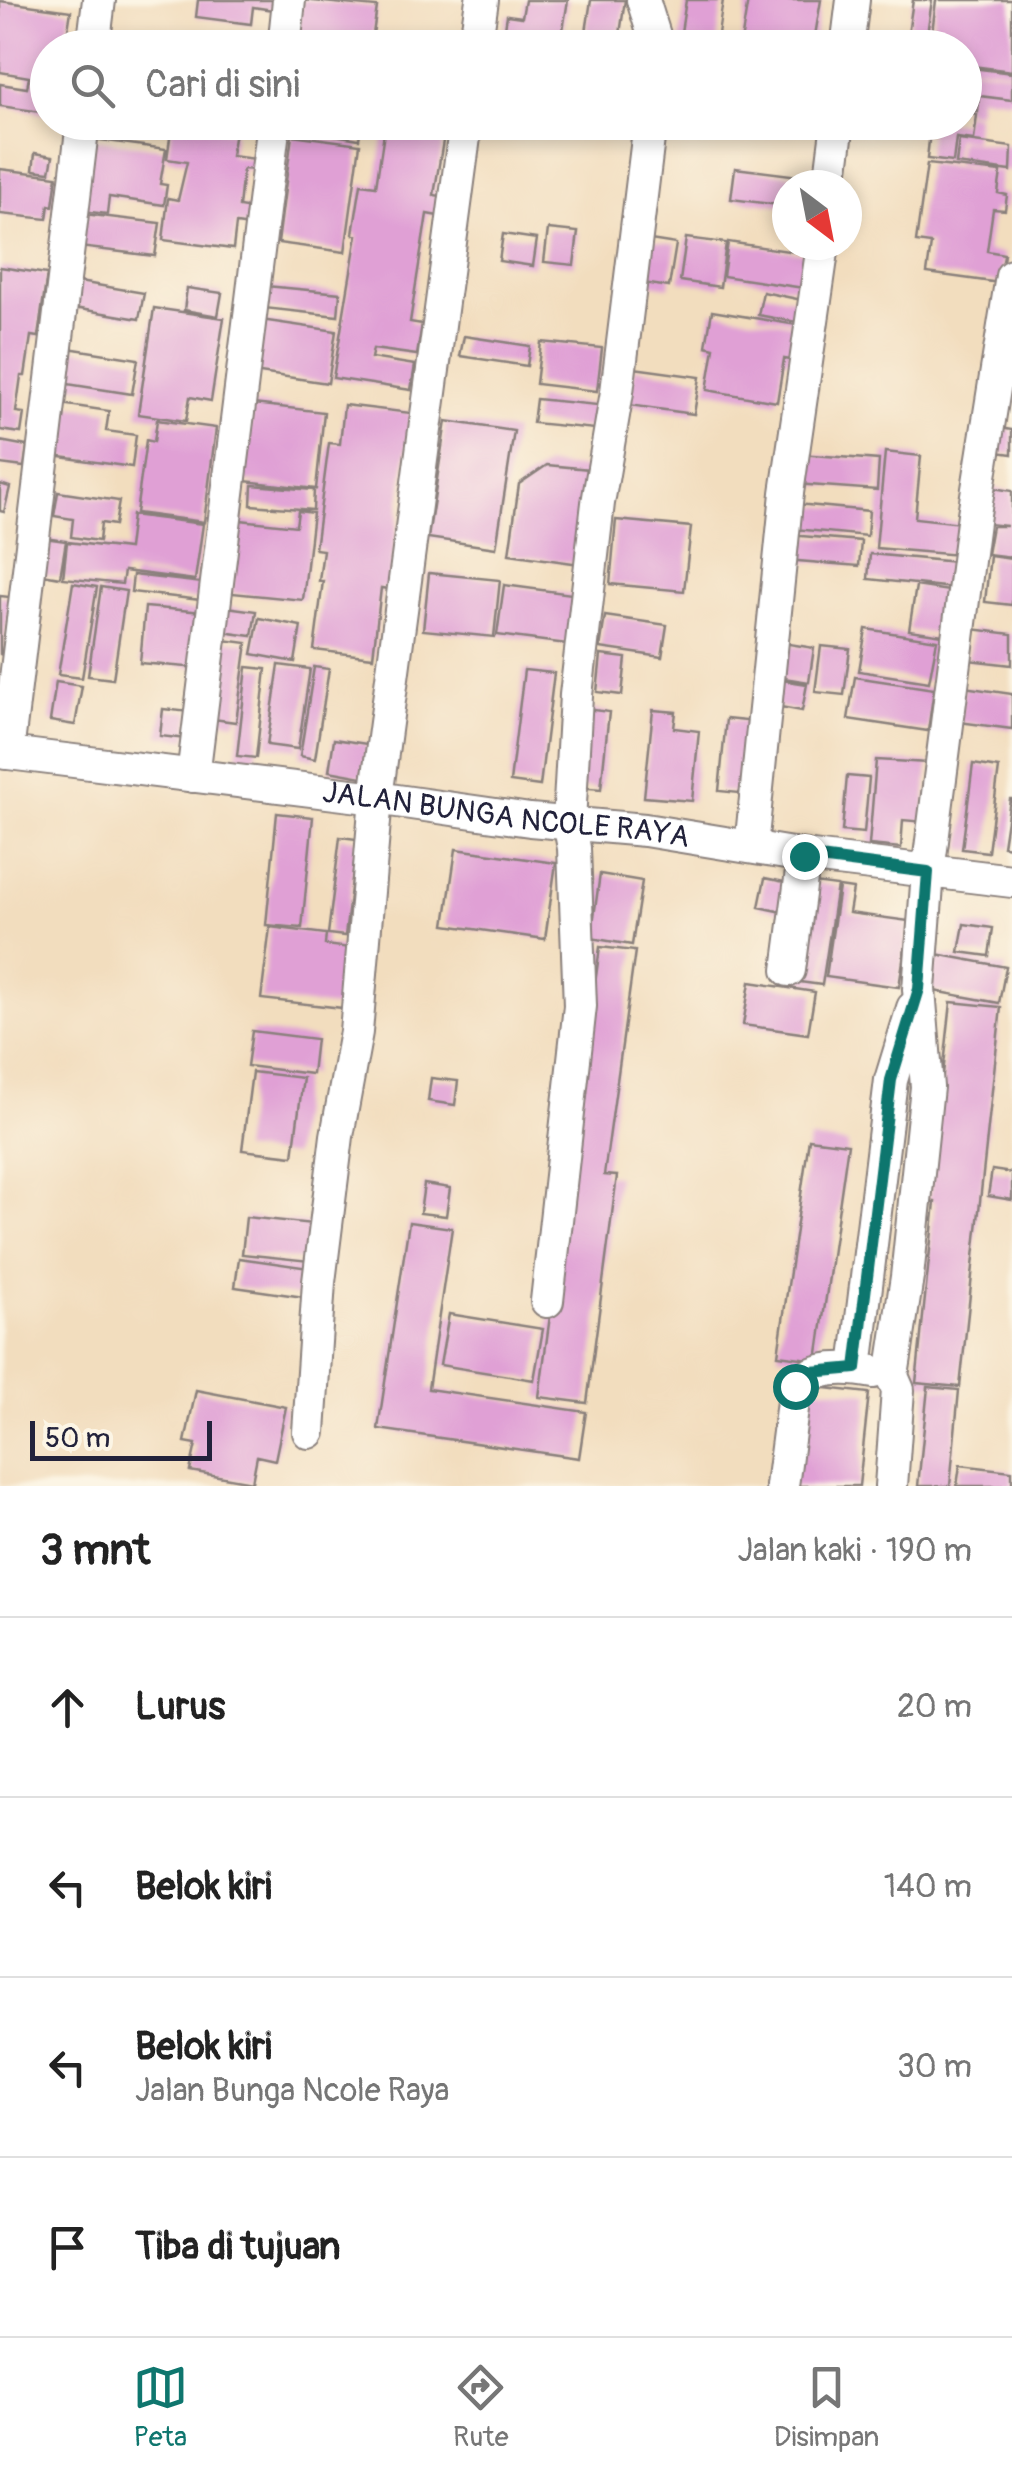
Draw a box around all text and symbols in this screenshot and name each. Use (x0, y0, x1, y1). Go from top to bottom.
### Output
search box (30, 30, 982, 140)
icon: search (65, 58, 120, 113)
text: Cari di sini (145, 61, 300, 109)
north arrow (772, 170, 862, 260)
street label: JALAN BUNGA NCOLE RAYA (321, 773, 692, 856)
route end (782, 834, 828, 880)
route start (773, 1364, 819, 1410)
scale bar (30, 1416, 212, 1460)
text: 50 m (45, 1421, 110, 1456)
text: 3 mnt (40, 1525, 150, 1577)
text: Jalan kaki · 190 m (738, 1531, 972, 1571)
icon: ahead (40, 1680, 95, 1735)
text: Lurus (135, 1683, 225, 1731)
text: 20 m (897, 1687, 972, 1727)
icon: left (40, 1860, 95, 1915)
text: Belok kiri (135, 1863, 272, 1911)
text: 140 m (884, 1867, 972, 1907)
text: Belok kiri (135, 2023, 272, 2071)
icon: left (40, 2040, 95, 2095)
text: 30 m (897, 2047, 972, 2087)
text: Jalan Bunga Ncole Raya (135, 2071, 449, 2111)
icon: arrive (40, 2220, 95, 2275)
text: Tiba di tujuan (135, 2223, 341, 2271)
tab: Peta (133, 2360, 188, 2455)
tab: Rute (453, 2360, 508, 2455)
tab: Disimpan (774, 2360, 879, 2455)

